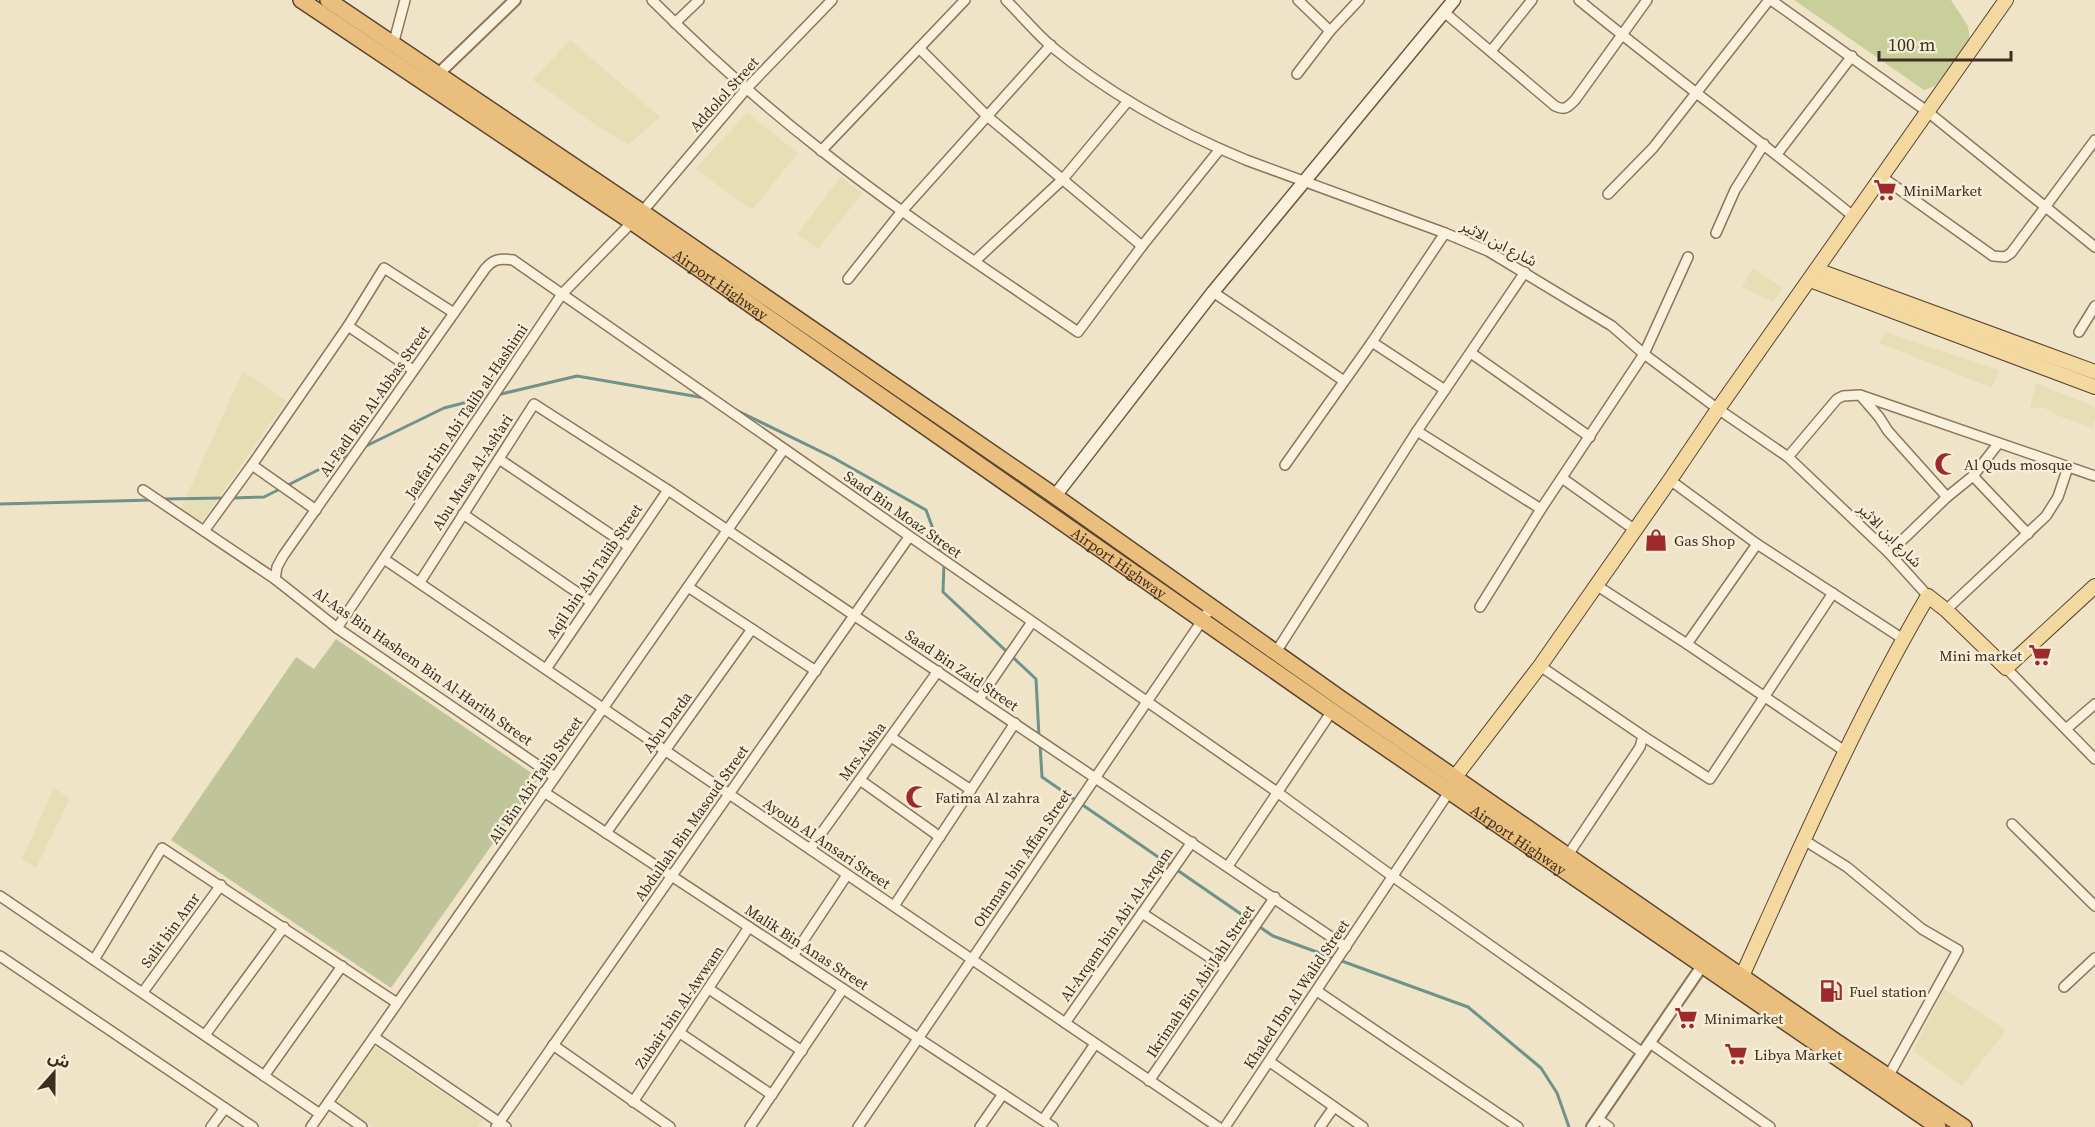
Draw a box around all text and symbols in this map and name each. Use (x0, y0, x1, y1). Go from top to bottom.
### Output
scale bar (1879, 24, 2011, 62)
text: 100 m (1888, 32, 1935, 57)
street label: Addolol Street (685, 52, 763, 136)
supermarket icon: MiniMarket (1872, 177, 1898, 203)
place label: MiniMarket (1903, 180, 1982, 201)
street label: شارع ابن الاثير (1455, 214, 1541, 273)
street label: Airport Highway (669, 243, 773, 325)
street label: Jaafar bin Abi Talib al-Hashimi (399, 320, 532, 503)
street label: Al-Fadl Bin Al-Abbas Street (314, 321, 434, 481)
street label: Abu Musa Al-Ash'ari (427, 410, 517, 534)
mosque icon: Al Quds mosque (1933, 451, 1959, 477)
place label: Al Quds mosque (1964, 454, 2073, 475)
street label: Saad Bin Moaz Street (840, 465, 966, 563)
street label: شارع ابن الاثير (1851, 497, 1927, 573)
street label: Aqil bin Abi Talib Street (541, 499, 647, 643)
street label: Airport Highway (1067, 522, 1171, 603)
shop icon: Gas Shop (1643, 527, 1669, 553)
place label: Gas Shop (1674, 530, 1736, 551)
street label: Al-Aas Bin Hashem Bin Al-Harith Street (309, 582, 537, 750)
street label: Saad Bin Zaid Street (901, 624, 1023, 716)
supermarket icon: Mini market (2027, 642, 2053, 668)
place label: Mini market (1939, 645, 2022, 666)
street label: Abu Darda (638, 687, 697, 757)
street label: Ali Bin Abi Talib Street (483, 712, 587, 848)
street label: Mrs.Aisha (834, 717, 891, 785)
street label: Abdullah Bin Masoud Street (629, 741, 753, 905)
mosque icon: Fatima Al zahra (904, 784, 930, 810)
street label: Othman bin Affan Street (968, 785, 1076, 931)
place label: Fatima Al zahra (935, 787, 1040, 808)
street label: Ayoub Al Ansari Street (759, 792, 895, 894)
street label: Airport Highway (1467, 799, 1571, 880)
street label: Al-Arqam bin Abi Al-Arqam (1055, 842, 1178, 1005)
street label: Salit bin Amr (136, 888, 205, 972)
street label: Malik Bin Anas Street (741, 899, 873, 995)
street label: Ikrimah Bin Abi Jahl Street (1141, 900, 1259, 1061)
street label: Khaled Ibn Al Walid Street (1238, 915, 1354, 1073)
street label: Zubair bin Al-Awwam (630, 941, 728, 1073)
fuel station icon: Fuel station (1818, 978, 1844, 1004)
place label: Fuel station (1849, 981, 1927, 1002)
supermarket icon: Minimarket (1673, 1005, 1699, 1031)
place label: Minimarket (1704, 1008, 1783, 1029)
supermarket icon: Libya Market (1723, 1041, 1749, 1067)
north arrow (24, 1043, 84, 1103)
place label: Libya Market (1754, 1044, 1842, 1065)
text: ش (45, 1045, 74, 1073)

